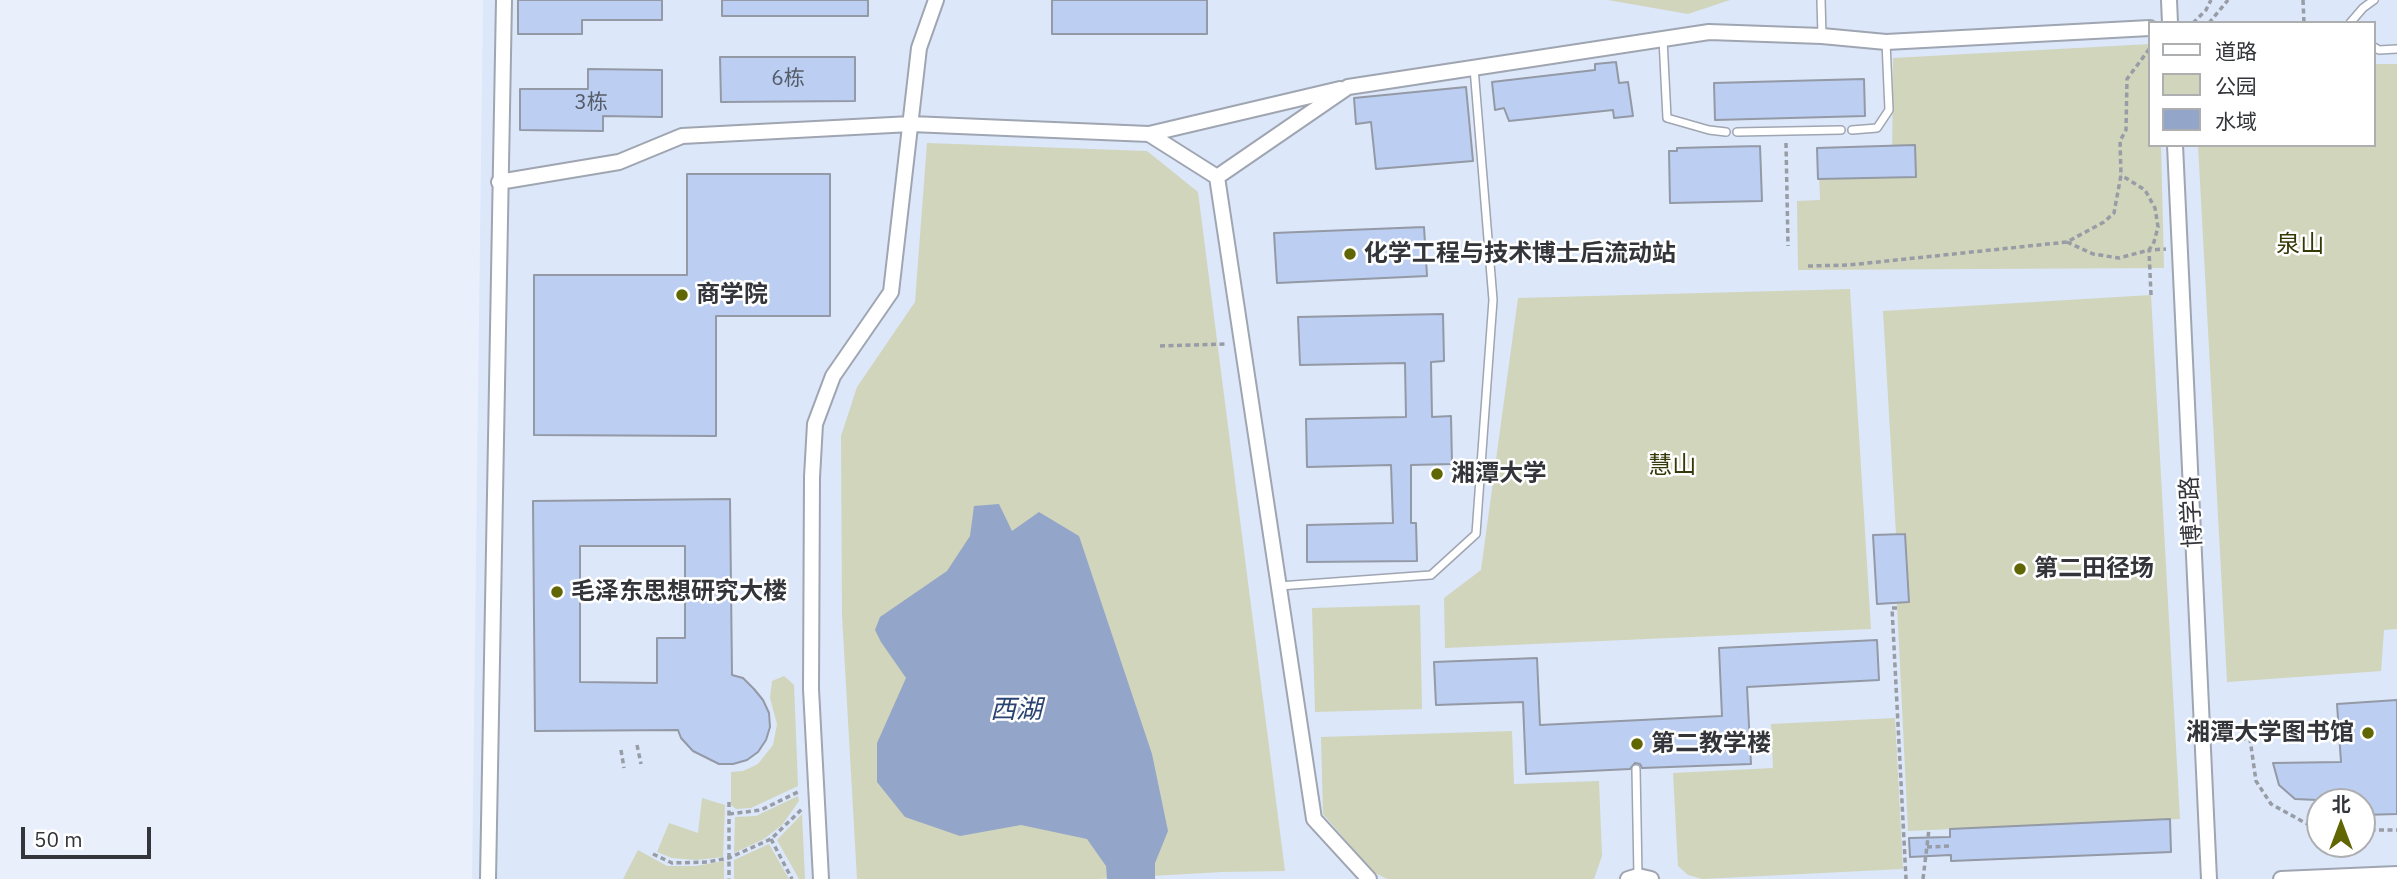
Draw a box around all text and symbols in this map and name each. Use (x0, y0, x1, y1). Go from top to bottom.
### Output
legend (2148, 21, 2376, 147)
text: 道路 (2215, 37, 2257, 65)
house number: 6栋 (771, 66, 805, 92)
text: 公园 (2215, 72, 2257, 100)
house number: 3栋 (574, 90, 608, 116)
text: 水域 (2215, 107, 2257, 135)
park label: 泉山 (2276, 231, 2324, 259)
place label: 化学工程与技术博士后流动站 (1364, 240, 1676, 268)
marker: 化学工程与技术博士后流动站 (1342, 246, 1358, 262)
place label: 商学院 (696, 281, 768, 309)
marker: 商学院 (674, 287, 690, 303)
park label: 慧山 (1648, 452, 1696, 480)
place label: 湘潭大学 (1451, 460, 1547, 488)
marker: 湘潭大学 (1429, 466, 1445, 482)
street label: 博学路 (2176, 475, 2208, 549)
place label: 第二田径场 (2034, 555, 2154, 583)
marker: 第二田径场 (2012, 561, 2028, 577)
place label: 毛泽东思想研究大楼 (571, 578, 787, 606)
marker: 毛泽东思想研究大楼 (549, 584, 565, 600)
water label: 西湖 (990, 694, 1042, 726)
place label: 湘潭大学图书馆 (2186, 719, 2354, 747)
marker: 湘潭大学图书馆 (2360, 725, 2376, 741)
place label: 第二教学楼 (1651, 730, 1771, 758)
marker: 第二教学楼 (1629, 736, 1645, 752)
north arrow (2306, 788, 2376, 858)
text: 北 (2331, 792, 2351, 816)
scale bar (24, 812, 154, 856)
text: 50 m (34, 825, 83, 853)

